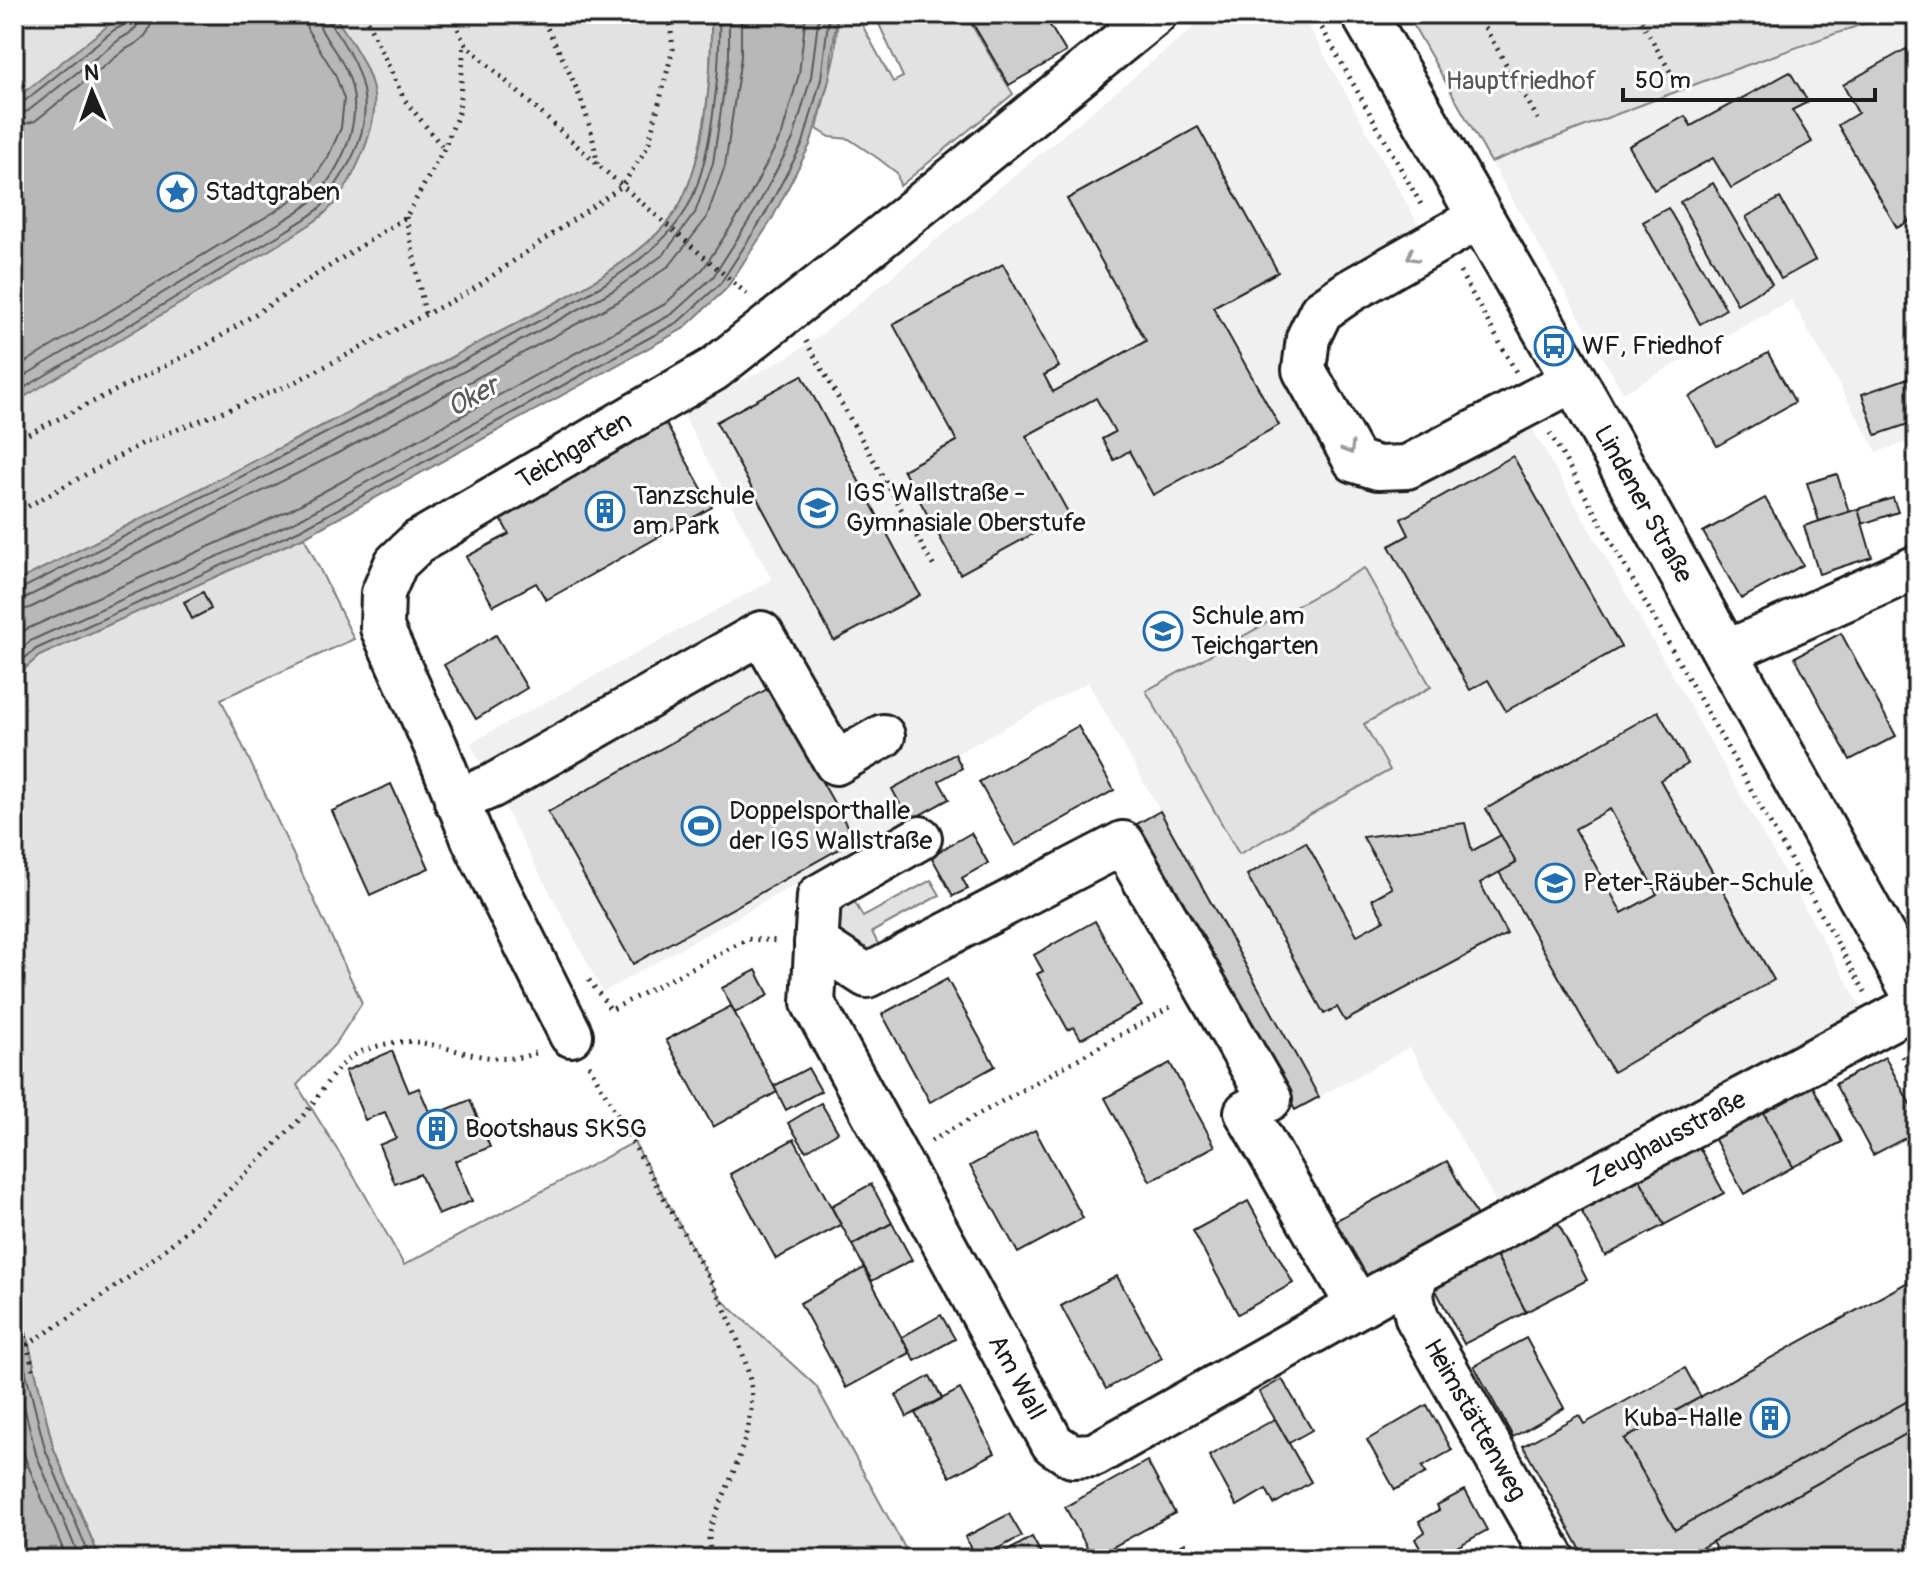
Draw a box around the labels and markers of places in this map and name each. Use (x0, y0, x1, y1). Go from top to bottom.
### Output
place icon: Stadtgraben (156, 171, 198, 213)
place label: Stadtgraben (205, 176, 340, 208)
bus stop icon: WF, Friedhof (1533, 325, 1575, 367)
place label: WF, Friedhof (1582, 330, 1724, 362)
place label: IGS Wallstraße - Gymnasiale Oberstufe (846, 477, 1086, 539)
place label: Tanzschule am Park (633, 480, 755, 542)
school or university icon: IGS Wallstraße - Gymnasiale Oberstufe (797, 487, 839, 529)
building icon: Tanzschule am Park (584, 490, 626, 532)
place label: Schule am Teichgarten (1191, 600, 1319, 662)
school or university icon: Schule am Teichgarten (1142, 610, 1184, 652)
place label: Doppelsporthalle der IGS Wallstraße (729, 795, 932, 857)
sports icon: Doppelsporthalle der IGS Wallstraße (680, 805, 722, 847)
school or university icon: Peter-Räuber-Schule (1534, 862, 1576, 904)
place label: Peter-Räuber-Schule (1583, 867, 1813, 899)
building icon: Bootshaus SKSG (416, 1108, 458, 1150)
place label: Bootshaus SKSG (465, 1113, 647, 1145)
building icon: Kuba-Halle (1749, 1397, 1791, 1439)
place label: Kuba-Halle (1624, 1402, 1742, 1434)

